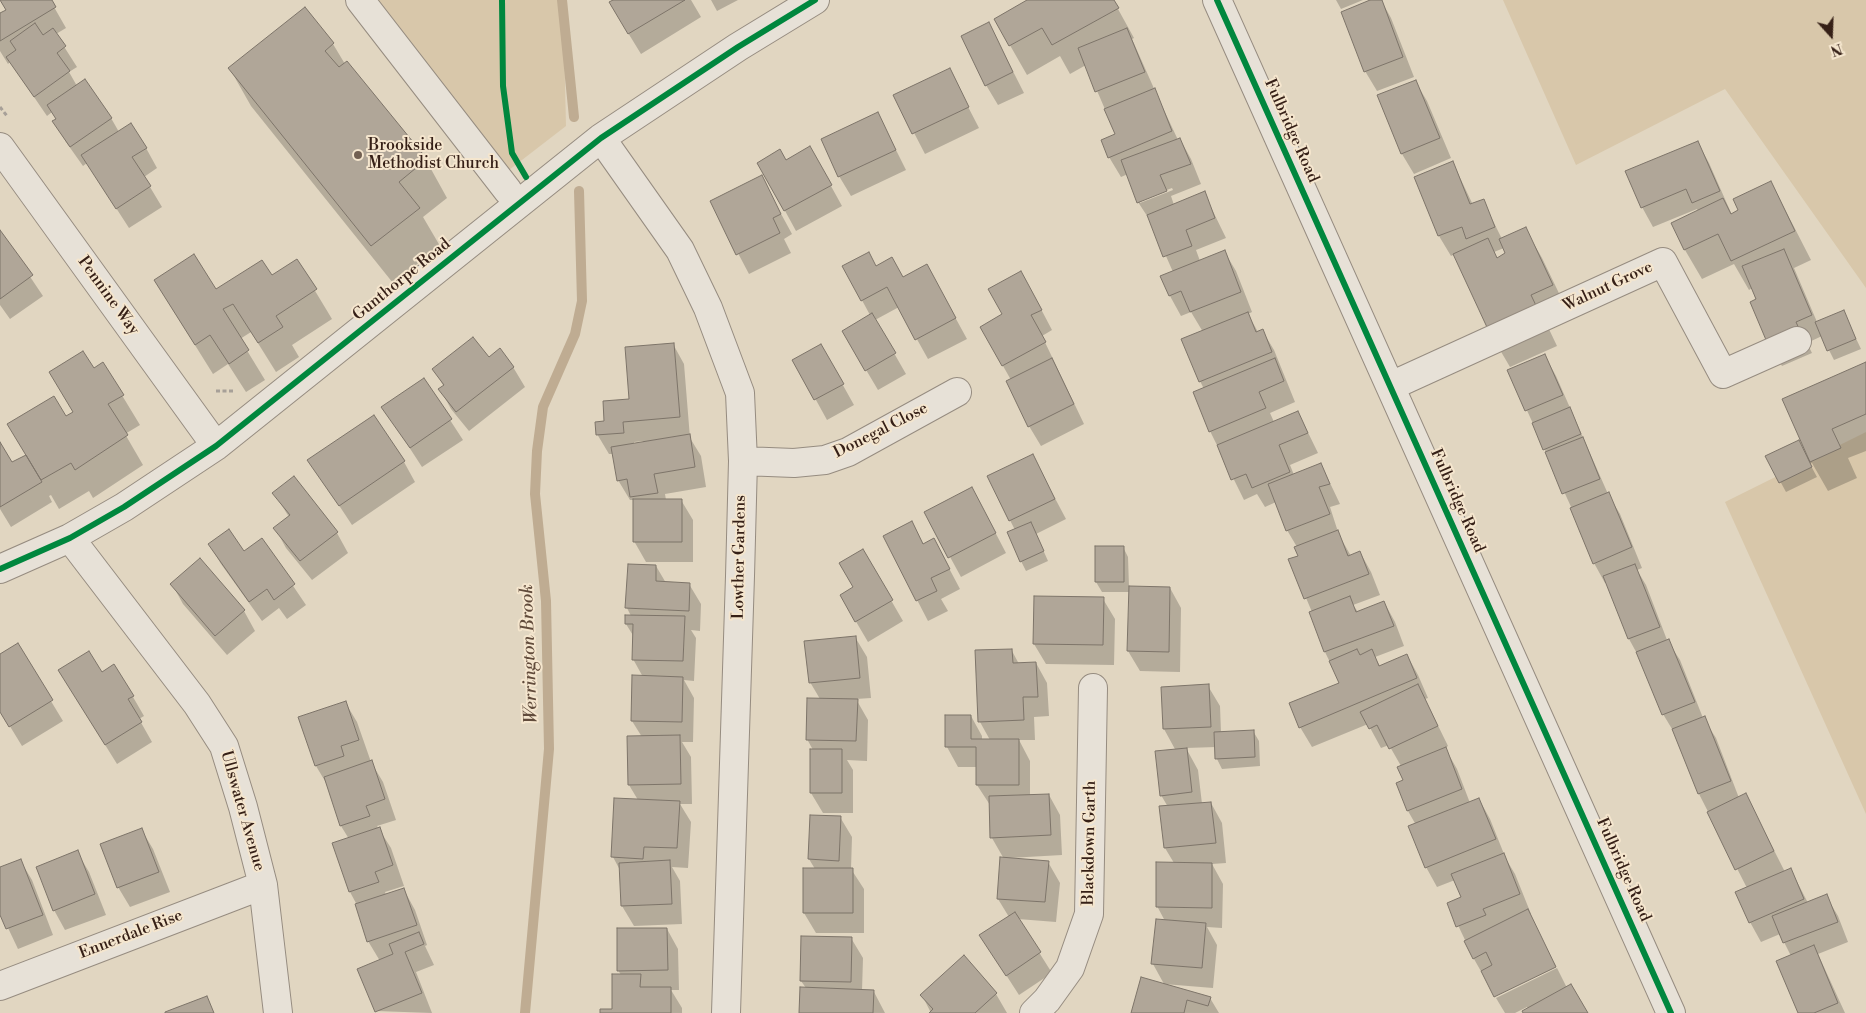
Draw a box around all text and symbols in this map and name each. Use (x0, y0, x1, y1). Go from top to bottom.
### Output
north arrow (1806, 10, 1856, 60)
text: N (1828, 39, 1844, 59)
street label: Fulbridge Road (1260, 76, 1322, 186)
place label: Brookside Methodist Church (368, 136, 499, 174)
marker: Brookside Methodist Church (352, 149, 364, 161)
street label: Gunthorpe Road (349, 235, 455, 325)
street label: Pennine Way (73, 253, 143, 339)
street label: Walnut Grove (1560, 258, 1656, 316)
street label: Donegal Close (831, 399, 931, 463)
street label: Fulbridge Road (1426, 446, 1488, 556)
street label: Lowther Gardens (729, 495, 751, 619)
water label: Werrington Brook (517, 584, 543, 724)
street label: Ullswater Avenue (216, 749, 268, 873)
street label: Blackdown Garth (1079, 780, 1101, 906)
street label: Fulbridge Road (1592, 815, 1654, 925)
street label: Ennerdale Rise (76, 906, 186, 964)

